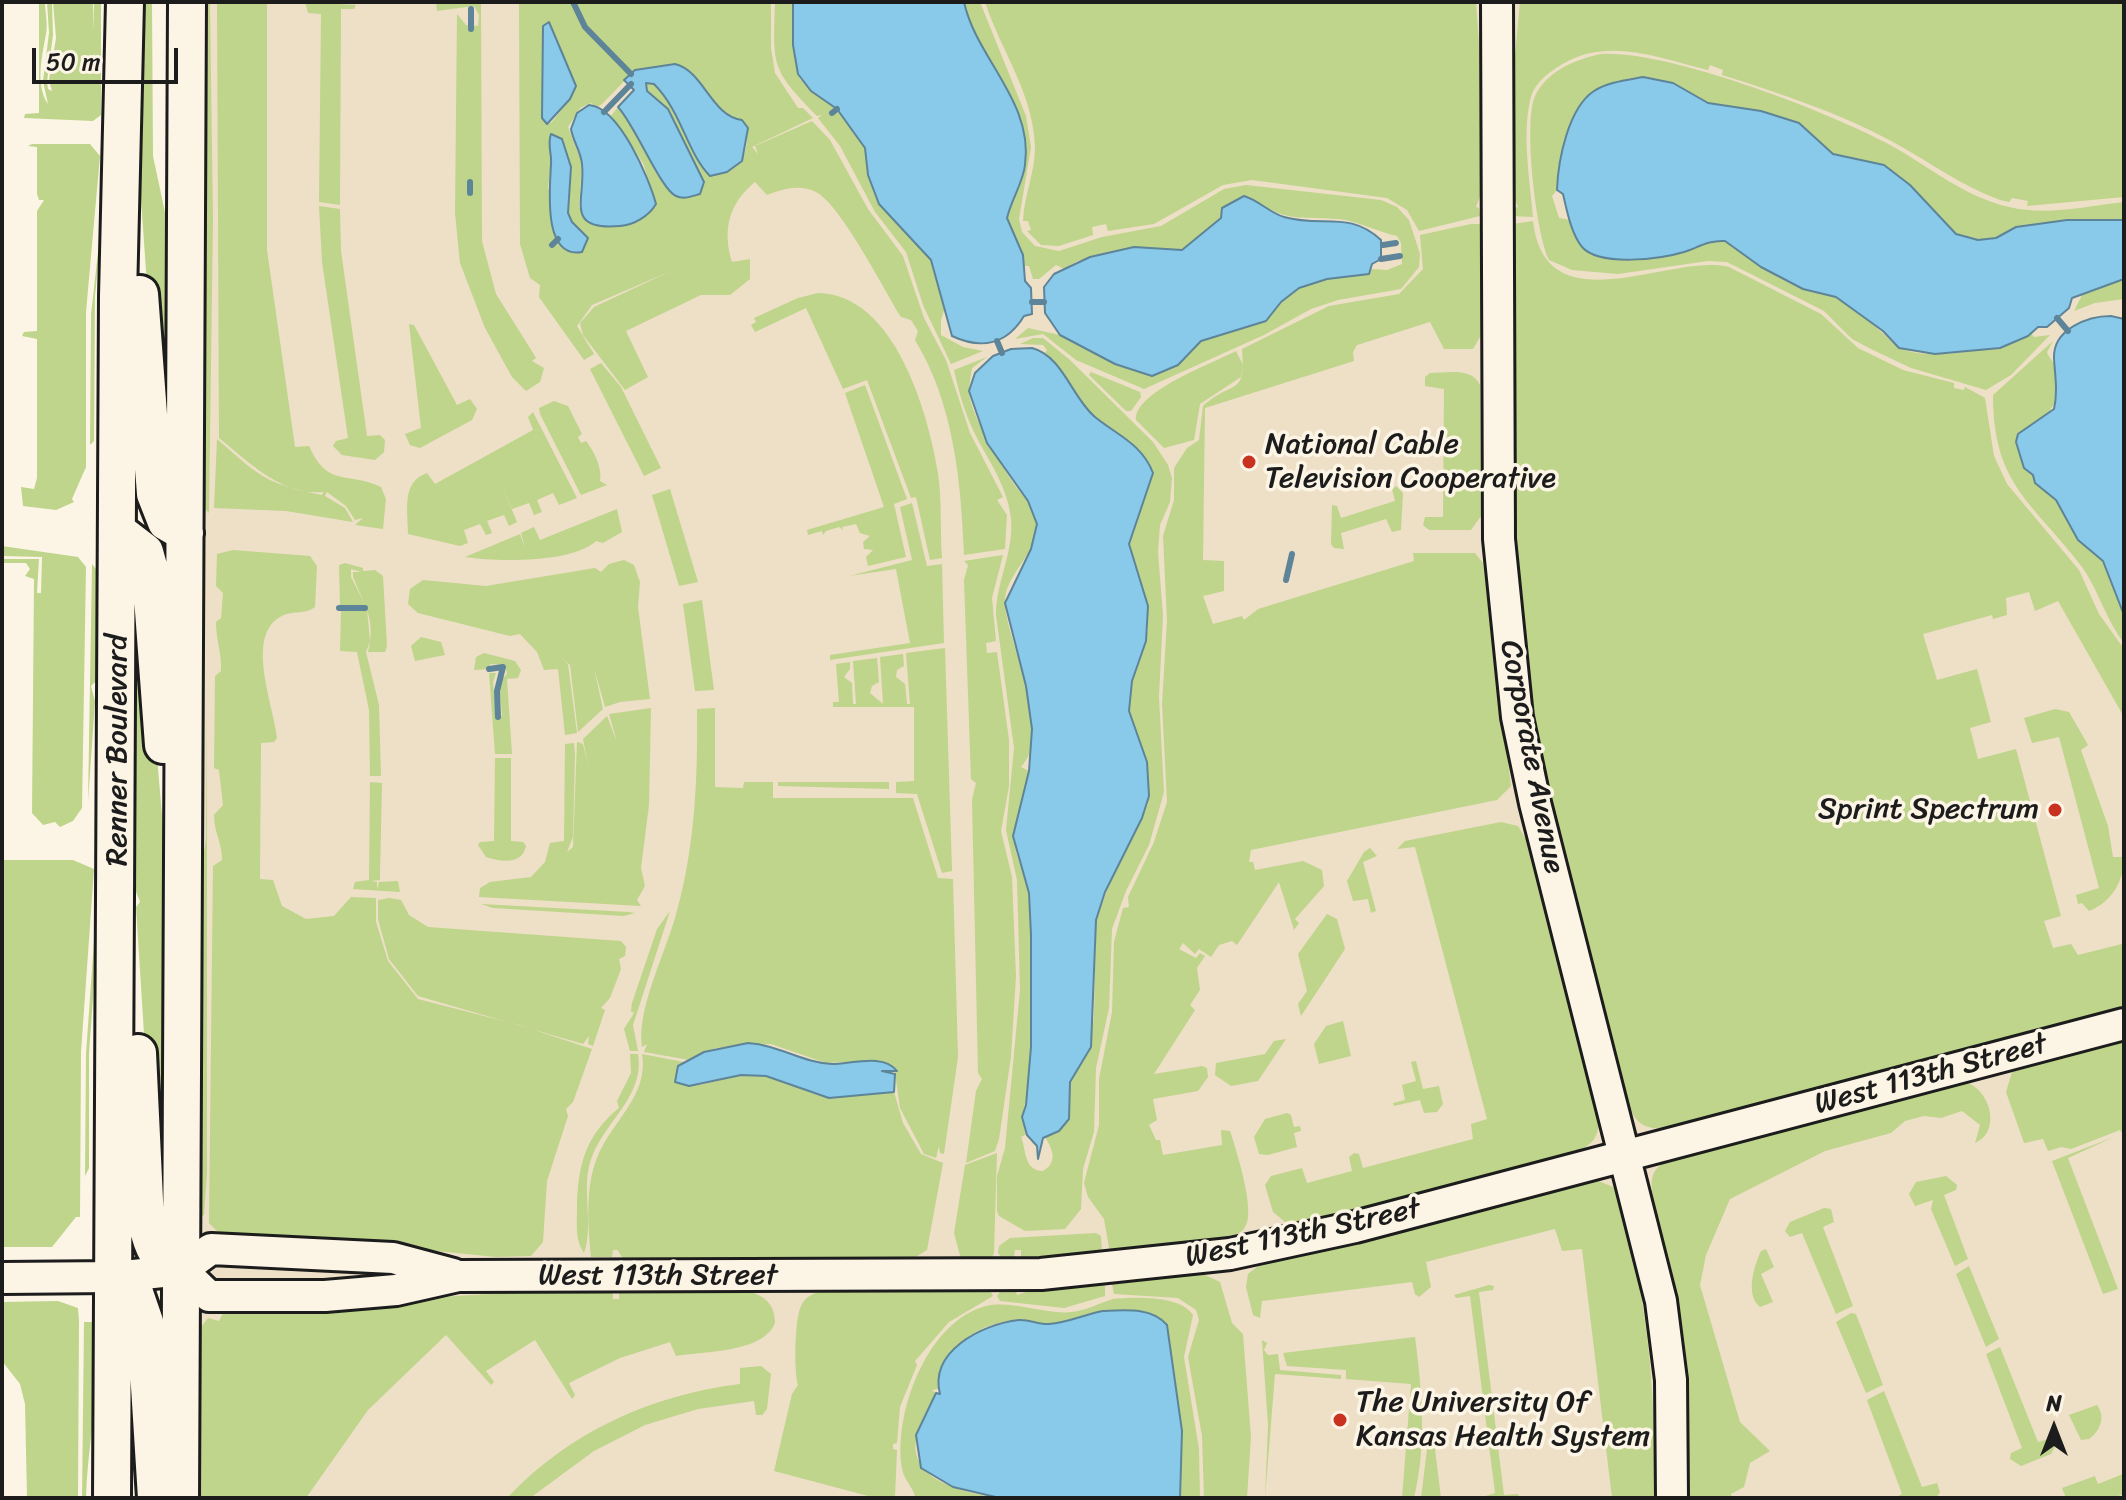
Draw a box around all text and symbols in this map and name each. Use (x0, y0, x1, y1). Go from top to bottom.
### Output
scale bar (36, 32, 182, 82)
text: 50 m (46, 41, 101, 83)
place label: National Cable Television Cooperative (1265, 427, 1556, 498)
marker: National Cable Television Cooperative (1240, 453, 1258, 471)
street label: Renner Boulevard (100, 634, 136, 866)
street label: Corporate Avenue (1491, 637, 1571, 877)
place label: Sprint Spectrum (1818, 792, 2039, 828)
marker: Sprint Spectrum (2046, 801, 2064, 819)
street label: West 113th Street (1811, 1027, 2051, 1123)
street label: West 113th Street (1182, 1192, 1424, 1276)
street label: West 113th Street (538, 1258, 778, 1294)
text: N (2046, 1384, 2062, 1423)
place label: The University Of Kansas Health System (1356, 1385, 1650, 1456)
north arrow (2014, 1388, 2094, 1468)
marker: The University Of Kansas Health System (1331, 1411, 1349, 1429)

